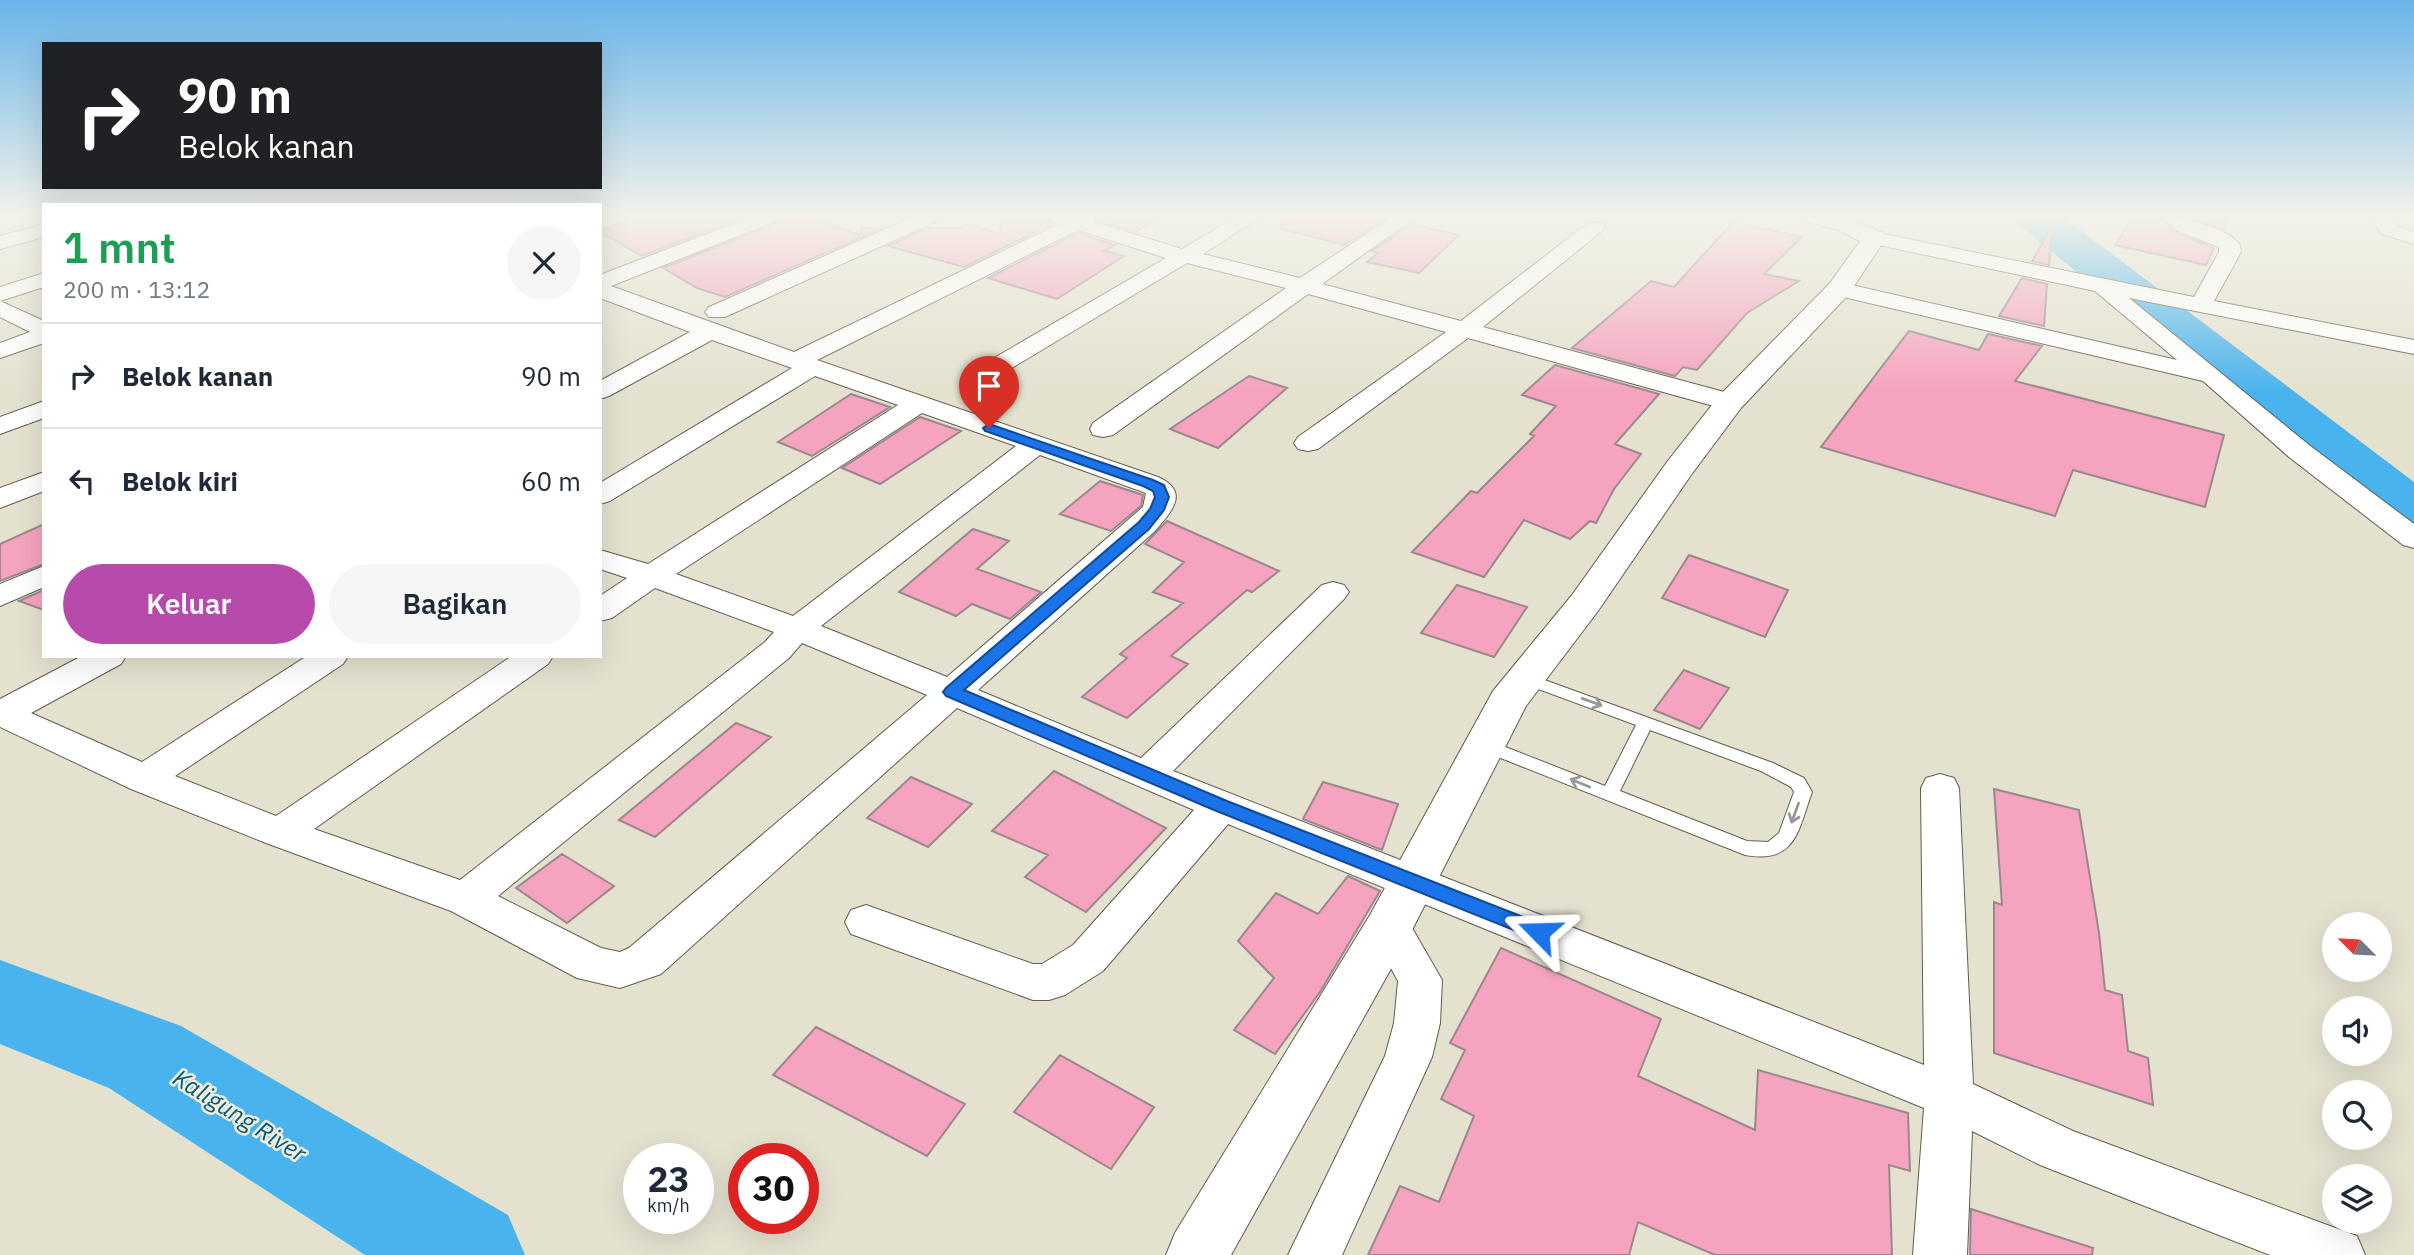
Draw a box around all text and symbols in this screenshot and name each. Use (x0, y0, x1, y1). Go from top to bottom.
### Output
text: 90 m (178, 63, 292, 126)
icon: right (63, 70, 154, 161)
text: Belok kanan (178, 125, 355, 167)
text: 1 mnt (63, 220, 176, 275)
button: close (507, 226, 581, 300)
text: 200 m · 13:12 (63, 274, 210, 304)
pin (959, 356, 1019, 428)
icon: right (63, 357, 101, 395)
text: Belok kanan (122, 359, 273, 393)
text: 90 m (521, 359, 581, 393)
icon: arrive (970, 367, 1008, 405)
icon: left (63, 462, 101, 500)
text: Belok kiri (122, 464, 238, 498)
text: 60 m (521, 464, 581, 498)
button: Keluar (63, 564, 315, 644)
button: Bagikan (329, 564, 581, 644)
one-way arrow (1580, 697, 1602, 709)
one-way arrow (1570, 776, 1592, 789)
one-way arrow (1788, 801, 1800, 823)
position arrow (1502, 895, 1576, 969)
north arrow (2322, 912, 2392, 982)
map controls (2322, 912, 2392, 1234)
button: sound (2322, 996, 2392, 1066)
water label: Kaligung River (167, 1061, 314, 1169)
button: search (2322, 1080, 2392, 1150)
speed limit sign: 30 (728, 1143, 819, 1234)
text: 23 (647, 1156, 690, 1202)
button: layers (2322, 1164, 2392, 1234)
text: km/h (647, 1194, 690, 1217)

